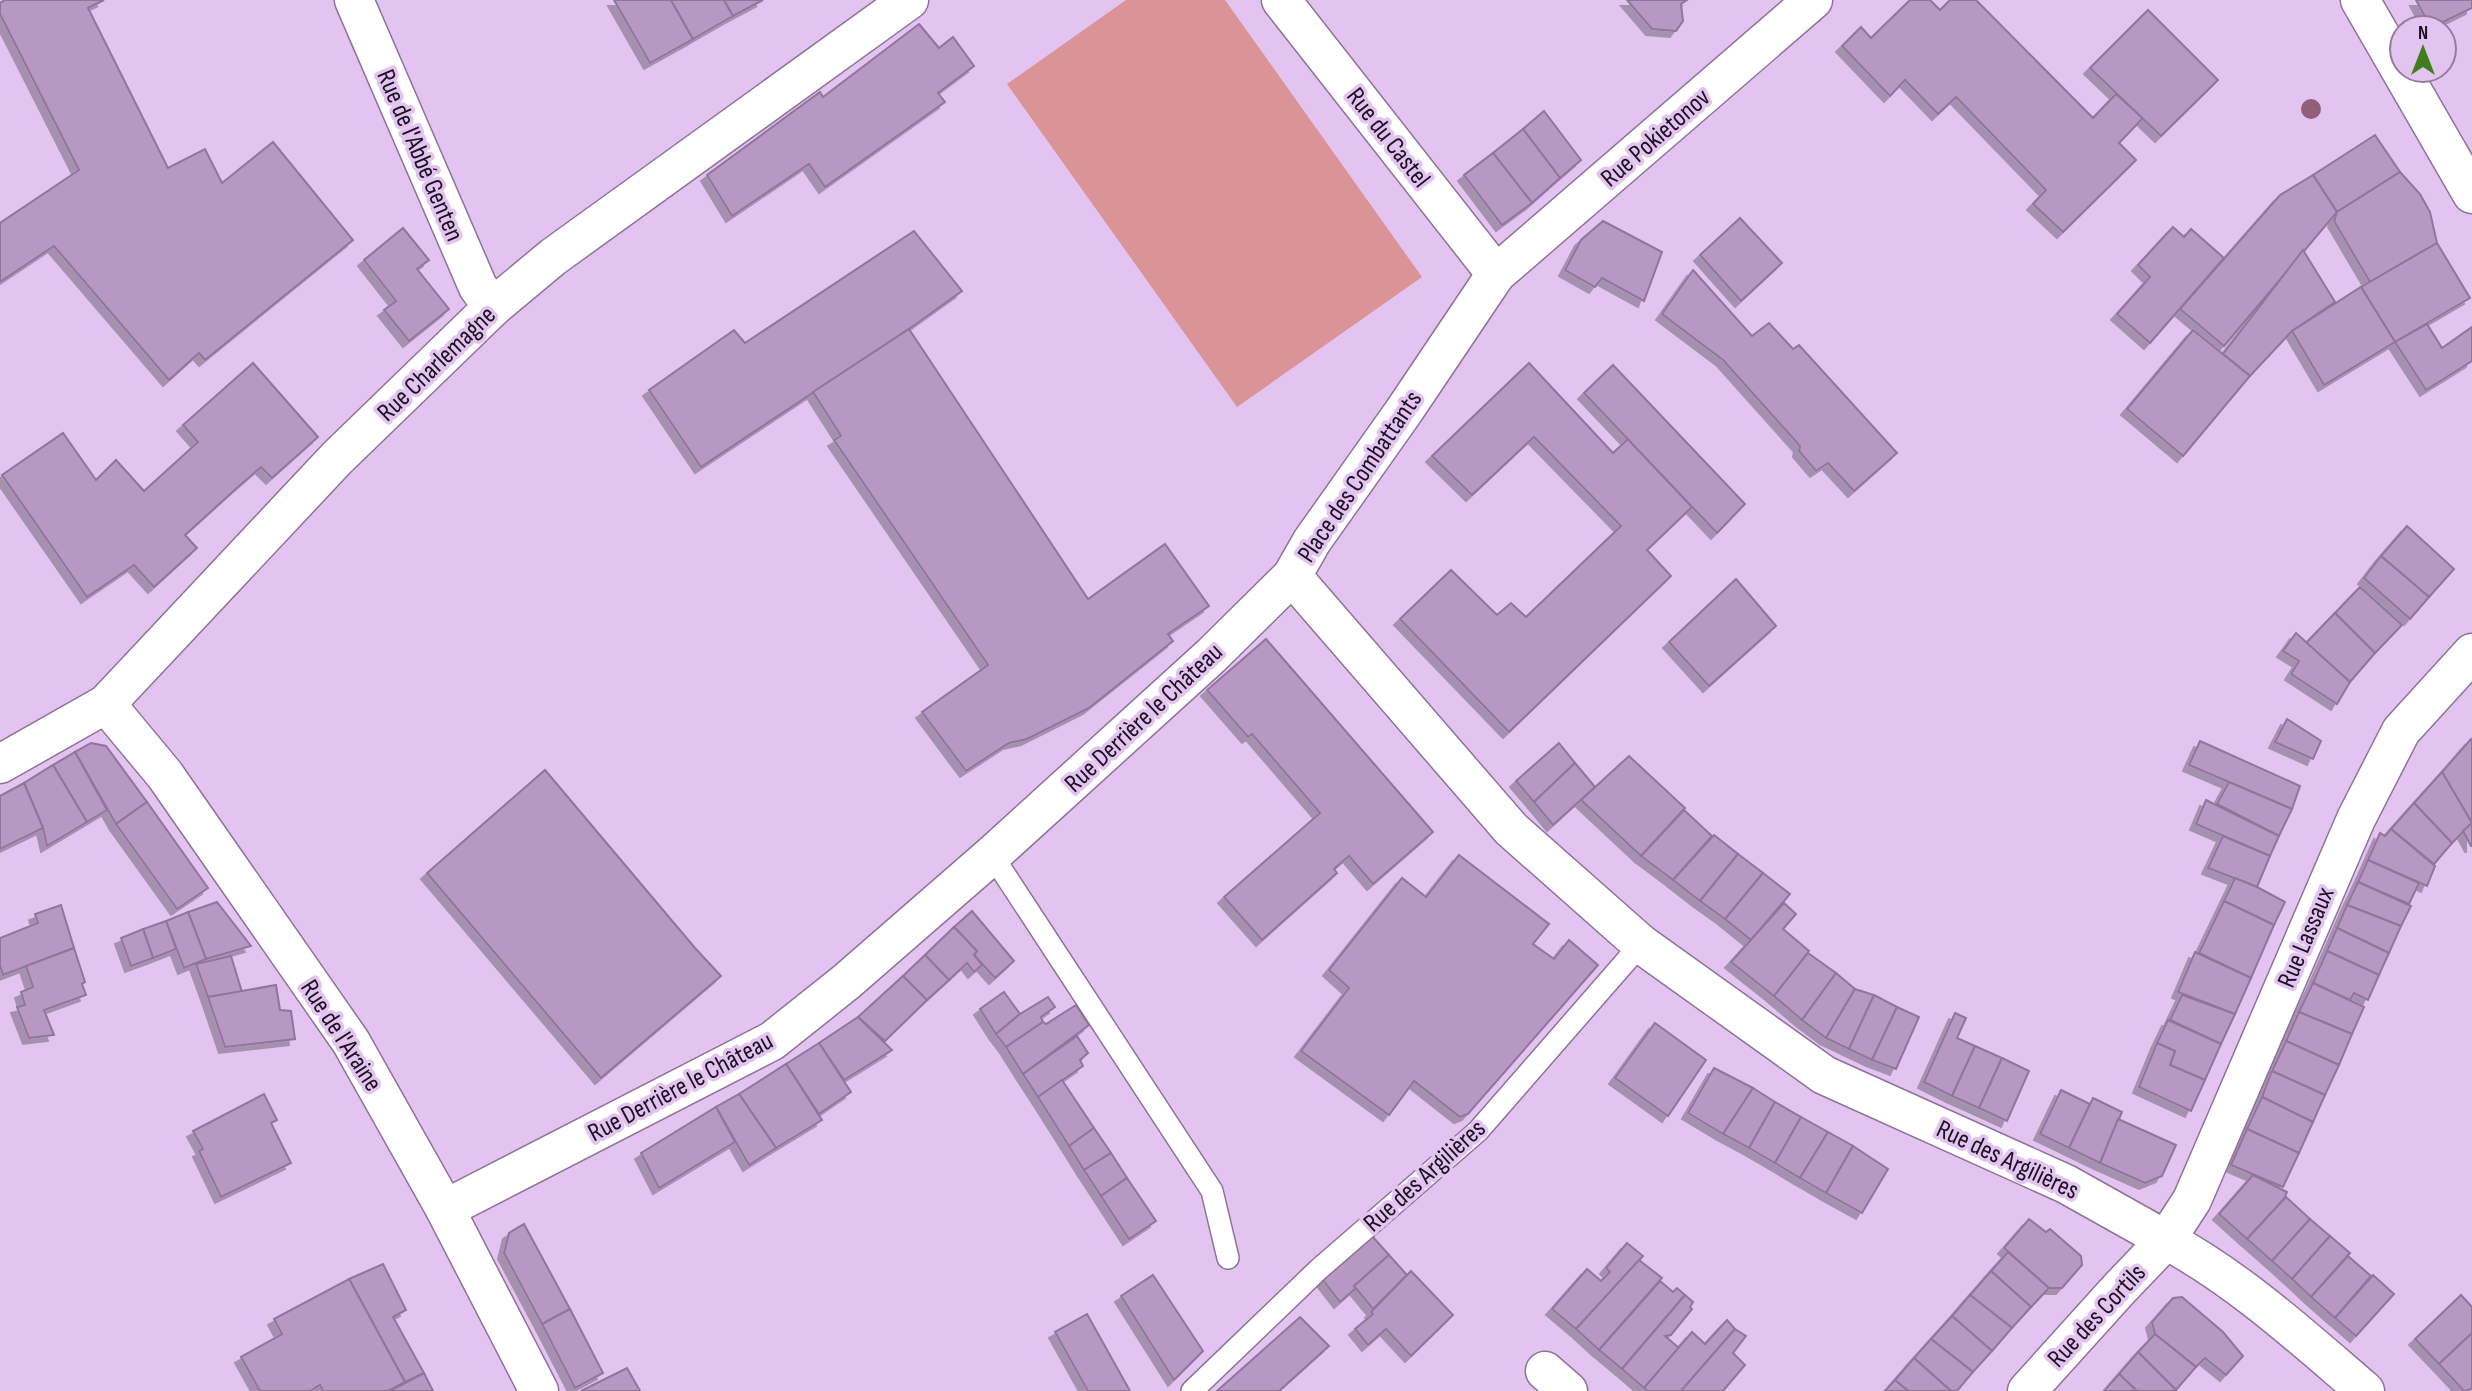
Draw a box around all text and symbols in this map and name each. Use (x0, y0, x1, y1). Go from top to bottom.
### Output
north arrow (2388, 14, 2458, 84)
text: N (2418, 22, 2428, 45)
street label: Rue de l'Abbé Genten (369, 65, 470, 246)
street label: Rue du Castel (1339, 82, 1436, 194)
street label: Rue Pokietonov (1595, 82, 1717, 194)
street label: Rue Charlemagne (371, 300, 503, 428)
street label: Place des Combattants (1291, 385, 1429, 568)
street label: Rue Derrière le Château (1059, 637, 1229, 799)
street label: Rue Lassaux (2271, 883, 2341, 992)
street label: Rue de l'Araine (293, 974, 388, 1097)
street label: Rue Derrière le Château (583, 1026, 778, 1149)
street label: Rue des Argilières (1358, 1113, 1492, 1239)
street label: Rue des Argilières (1931, 1114, 2083, 1207)
street label: Rue des Cortils (2041, 1258, 2153, 1374)

